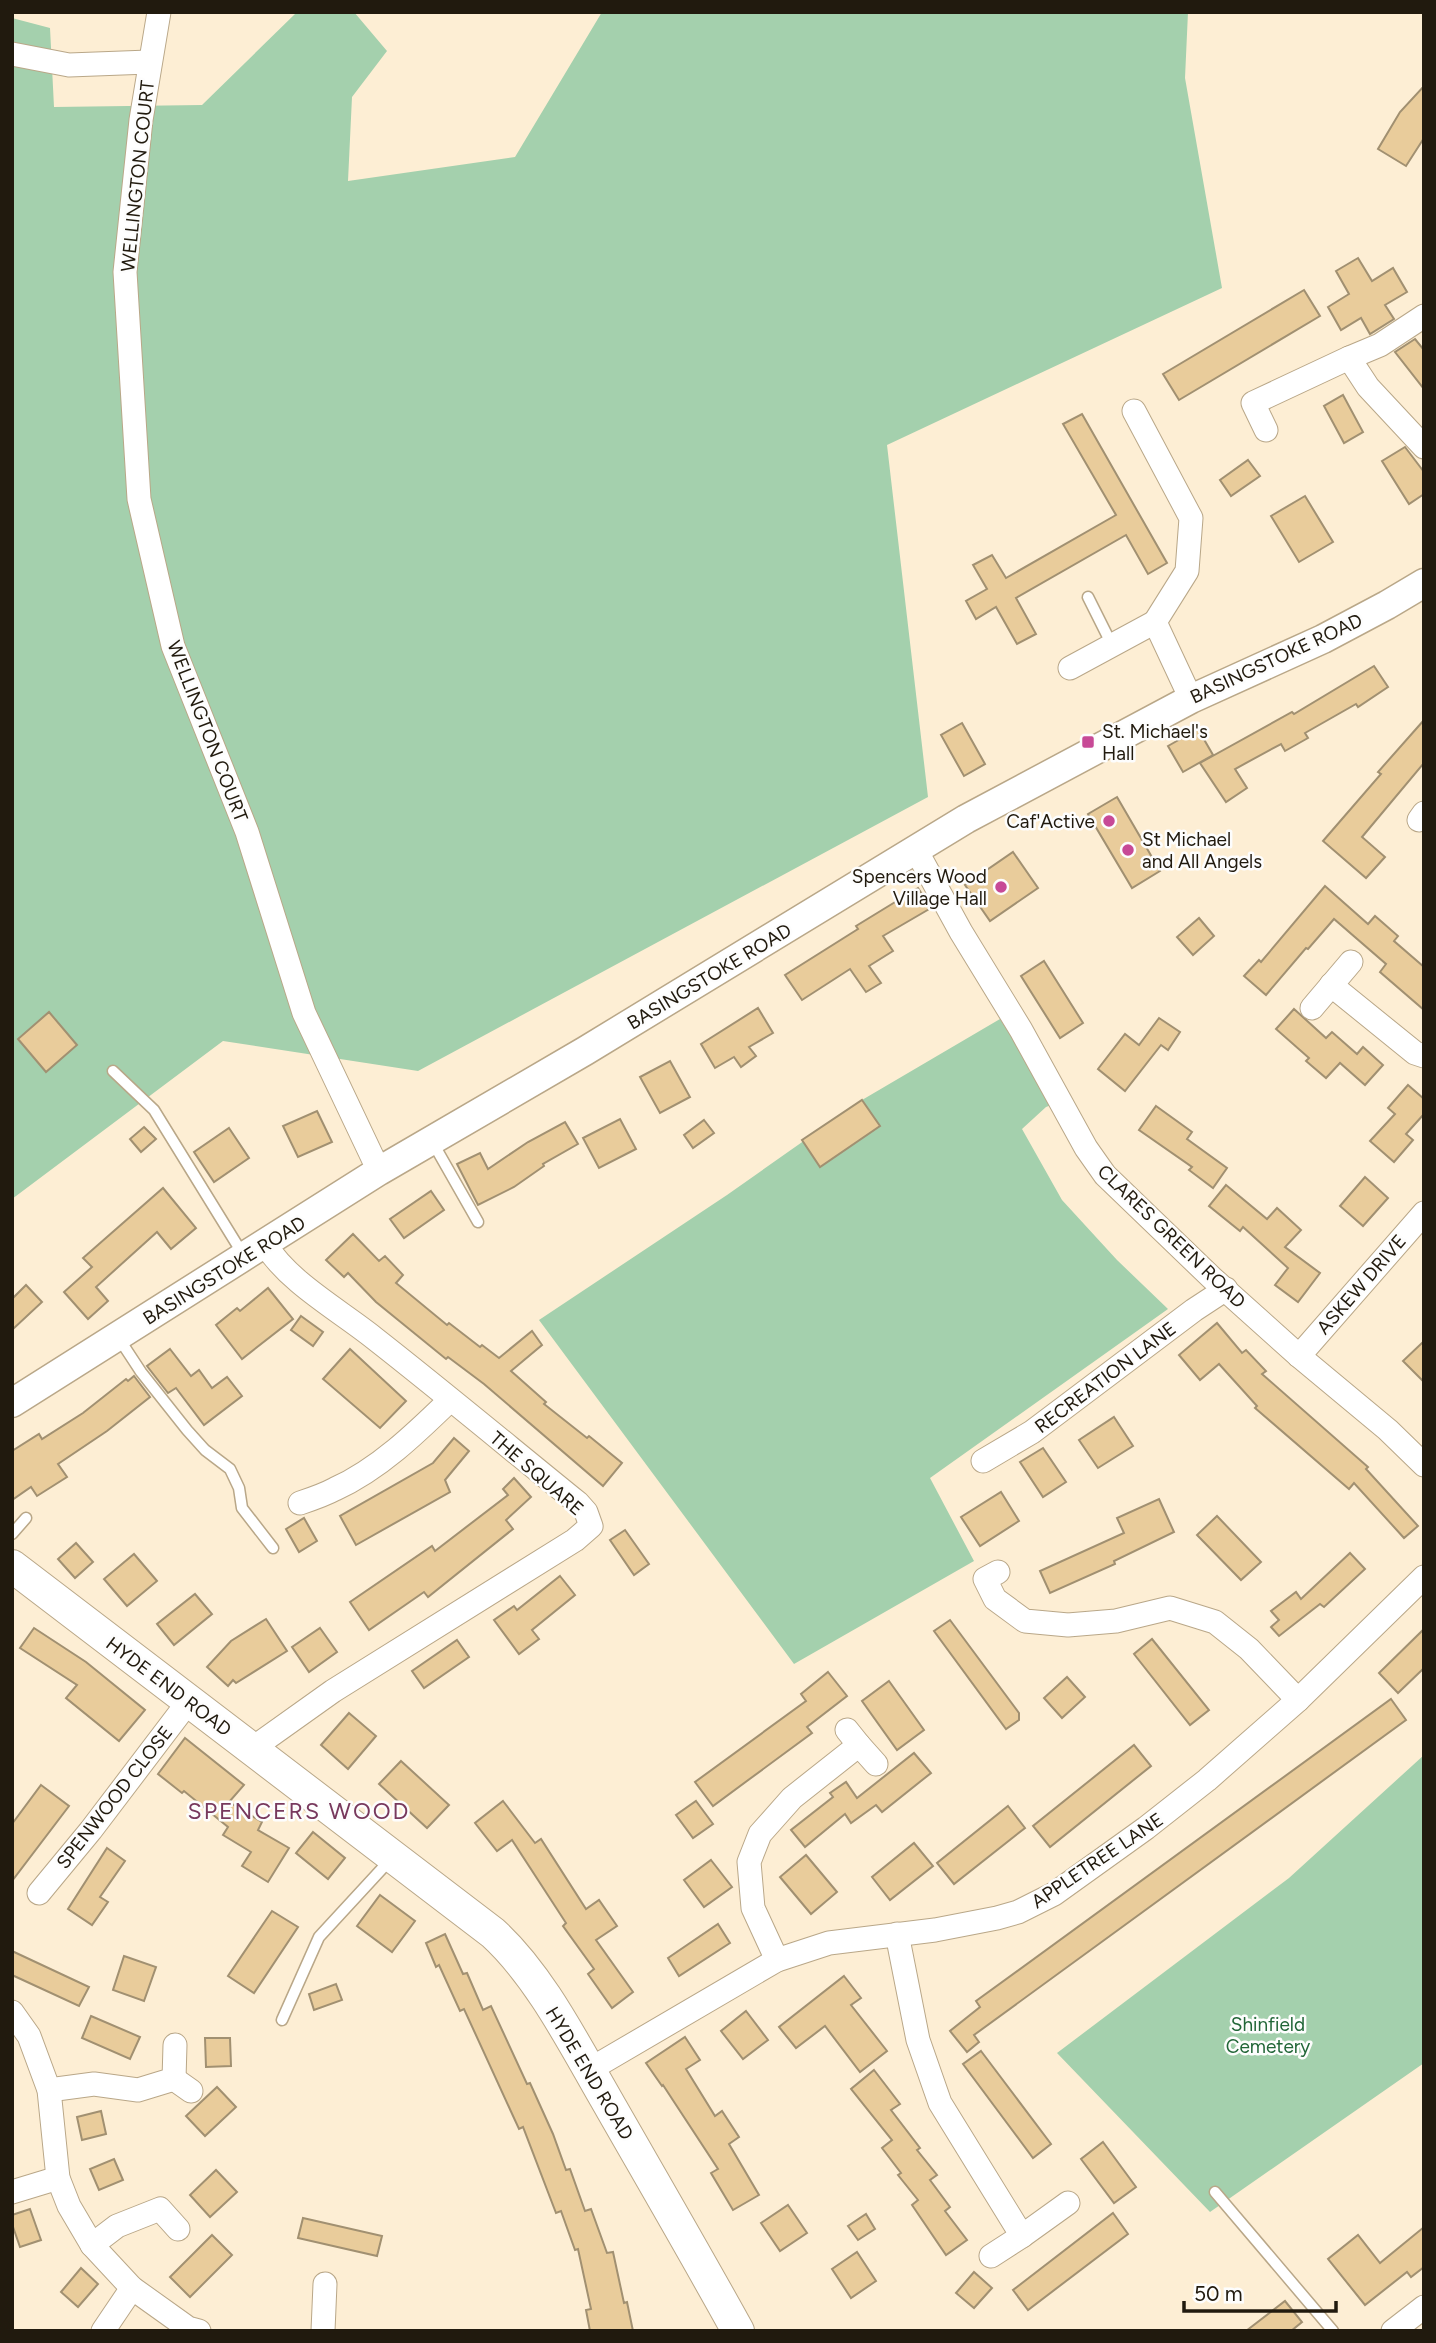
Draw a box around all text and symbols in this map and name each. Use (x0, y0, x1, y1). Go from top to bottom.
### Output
street label: WELLINGTON COURT (116, 79, 159, 273)
street label: BASINGSTOKE ROAD (1186, 608, 1366, 708)
street label: WELLINGTON COURT (162, 637, 253, 826)
place label: St. Michael's Hall (1102, 720, 1208, 765)
marker: St. Michael's Hall (1080, 734, 1096, 750)
place label: Caf'Active (1006, 810, 1095, 833)
marker: Caf'Active (1101, 813, 1117, 829)
place label: St Michael and All Angels (1142, 828, 1262, 873)
marker: St Michael and All Angels (1120, 842, 1136, 858)
place label: Spencers Wood Village Hall (852, 865, 987, 910)
marker: Spencers Wood Village Hall (993, 879, 1009, 895)
street label: BASINGSTOKE ROAD (623, 918, 796, 1035)
street label: CLARES GREEN ROAD (1093, 1160, 1250, 1313)
street label: BASINGSTOKE ROAD (139, 1211, 310, 1330)
street label: ASKEW DRIVE (1312, 1230, 1411, 1339)
street label: RECREATION LANE (1030, 1317, 1181, 1438)
street label: THE SQUARE (485, 1426, 588, 1520)
street label: HYDE END ROAD (101, 1632, 236, 1741)
street label: SPENWOOD CLOSE (51, 1721, 177, 1873)
district label: SPENCERS WOOD (188, 1797, 410, 1825)
street label: APPLETREE LANE (1027, 1808, 1168, 1913)
street label: HYDE END ROAD (541, 2003, 638, 2144)
park label: Shinfield Cemetery (1226, 2013, 1310, 2058)
scale bar (1184, 2270, 1336, 2314)
text: 50 m (1194, 2281, 1243, 2306)

